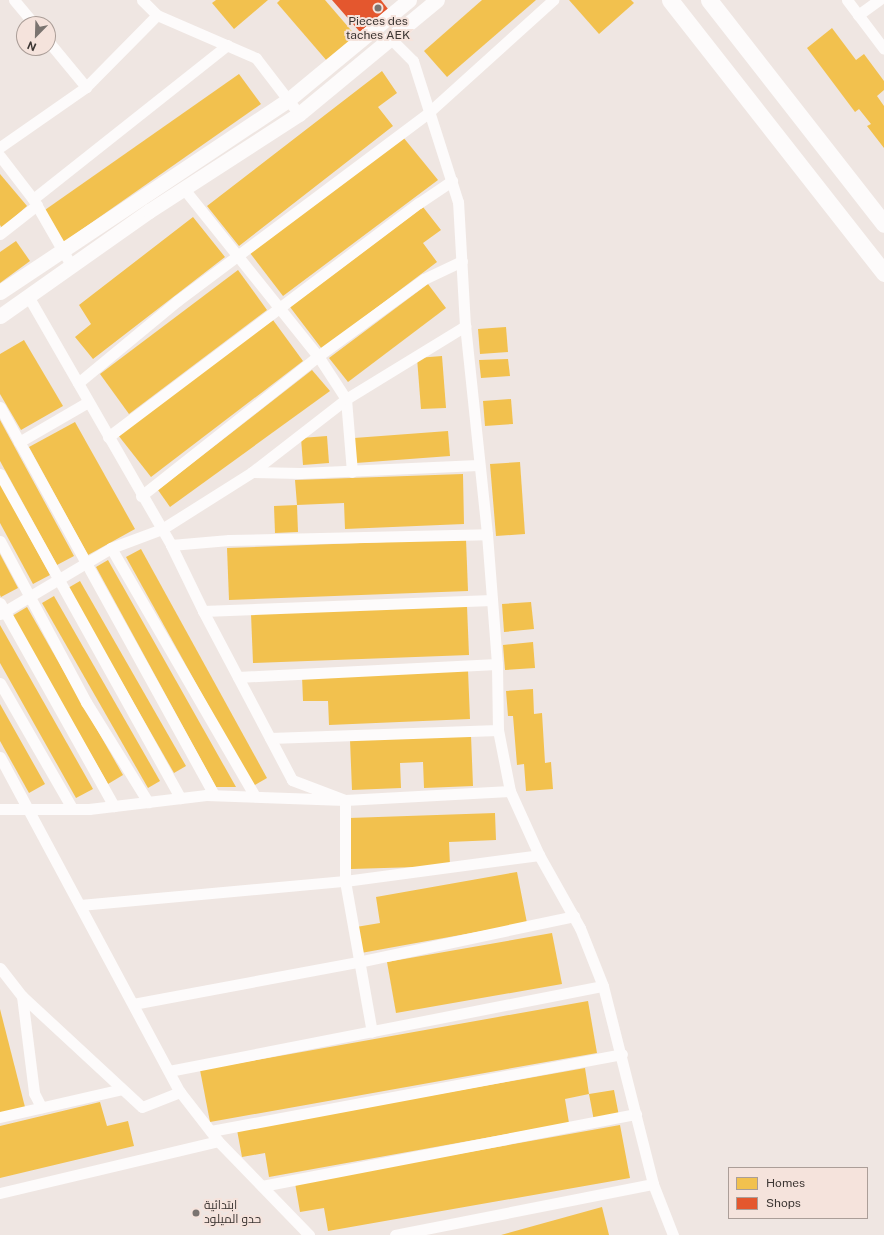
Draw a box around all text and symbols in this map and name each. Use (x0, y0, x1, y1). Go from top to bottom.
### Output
marker: Pieces des taches AEK (373, 3, 383, 13)
place label: Pieces des taches AEK (346, 15, 410, 43)
north arrow (16, 16, 56, 56)
text: N (25, 39, 38, 53)
legend (728, 1167, 868, 1219)
text: Homes (766, 1176, 805, 1190)
text: Shops (766, 1196, 801, 1210)
place label: ابتدائية حدو الميلود (204, 1199, 261, 1227)
marker: ابتدائية حدو الميلود (191, 1208, 201, 1218)

